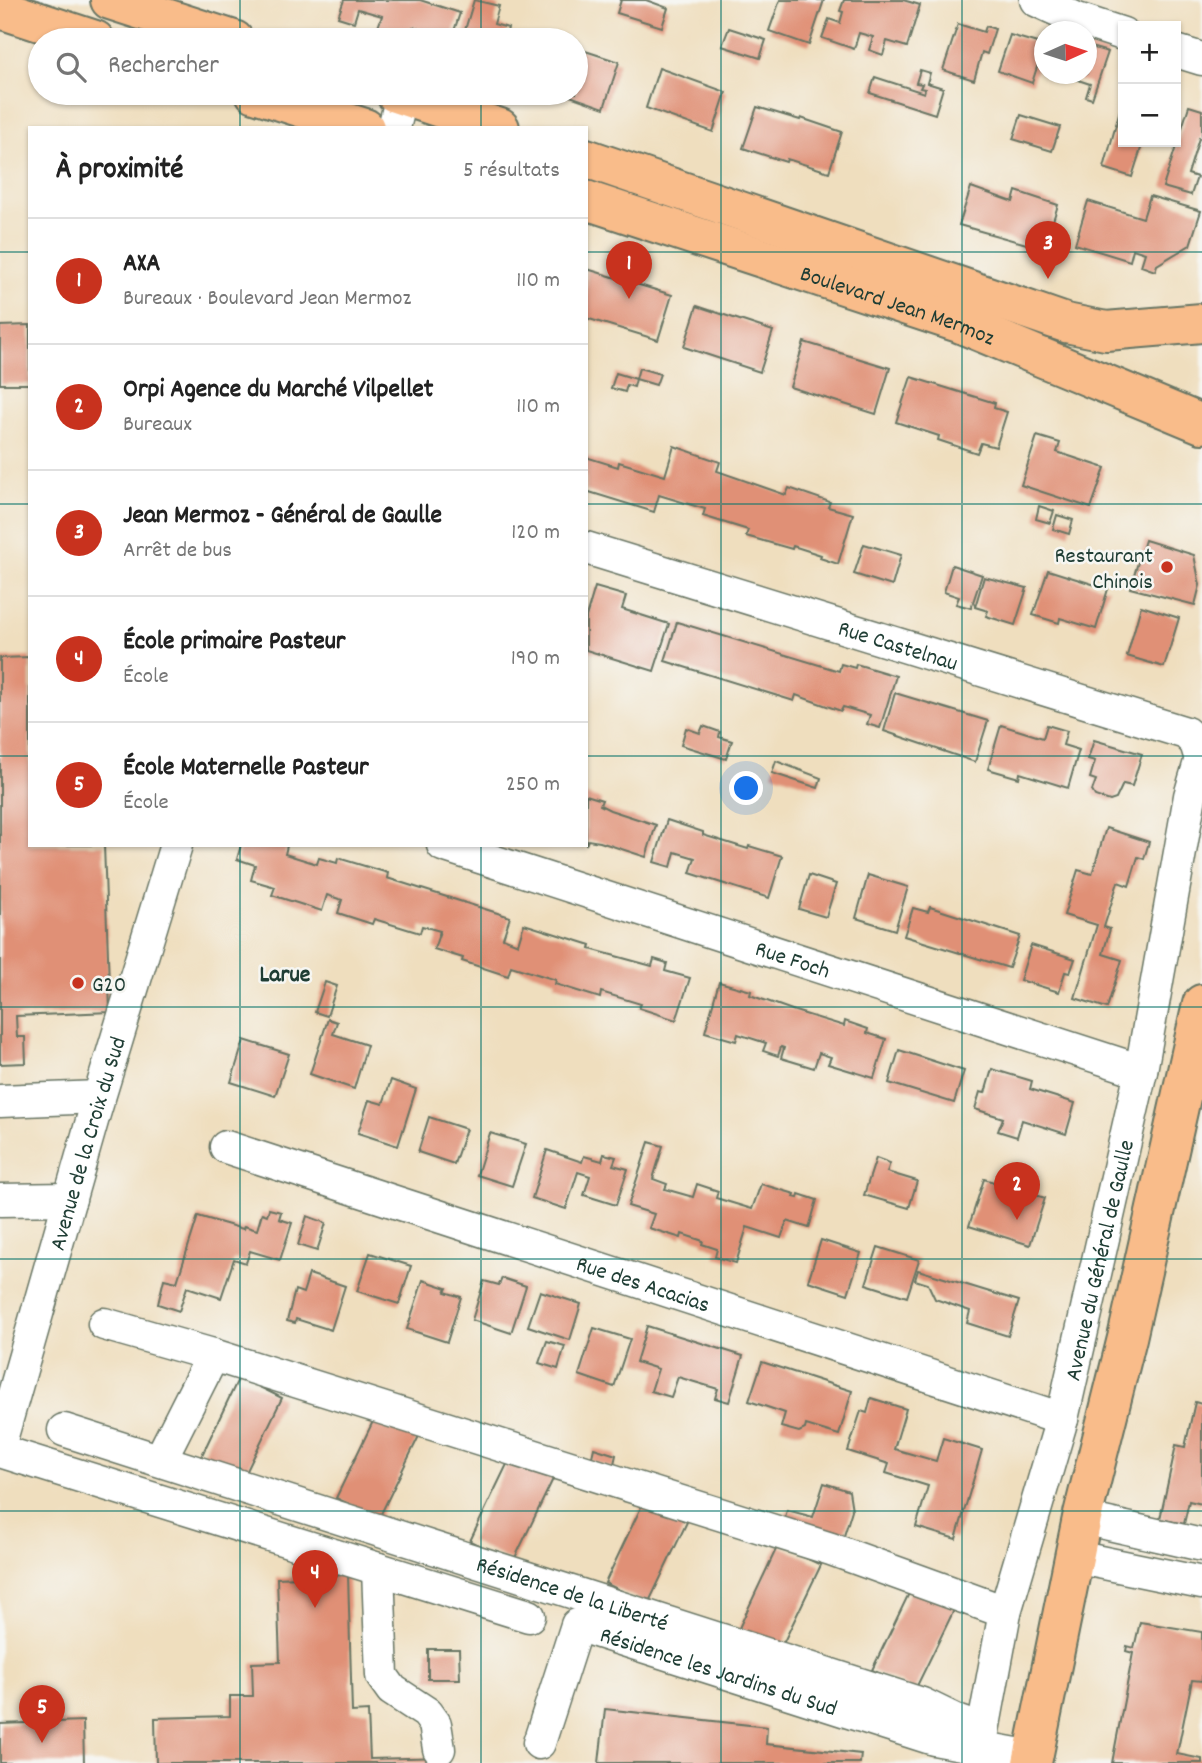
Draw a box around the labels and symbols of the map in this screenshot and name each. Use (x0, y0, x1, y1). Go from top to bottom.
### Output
north arrow (1034, 21, 1097, 84)
pin: 3 (1025, 221, 1071, 279)
pin: 1 (606, 241, 652, 299)
street label: Boulevard Jean Mermoz (795, 259, 999, 356)
place label: Restaurant Chinois (1054, 541, 1153, 600)
marker: Restaurant Chinois (1159, 559, 1175, 575)
street label: Rue Castelnau (833, 614, 961, 682)
your location (729, 771, 763, 805)
street label: Rue Foch (750, 934, 834, 989)
district label: Larue (260, 959, 311, 993)
place label: G20 (92, 970, 126, 1003)
marker: G20 (70, 975, 86, 991)
street label: Avenue de la Croix du Sud (43, 1033, 137, 1255)
street label: Avenue du Général de Gaulle (1058, 1137, 1145, 1384)
pin: 2 (994, 1162, 1040, 1220)
street label: Rue des Acacias (571, 1249, 714, 1323)
pin: 4 (292, 1550, 338, 1608)
street label: Résidence de la Liberté (471, 1550, 672, 1642)
street label: Résidence les Jardins du Sud (595, 1620, 841, 1727)
pin: 5 (19, 1685, 65, 1743)

